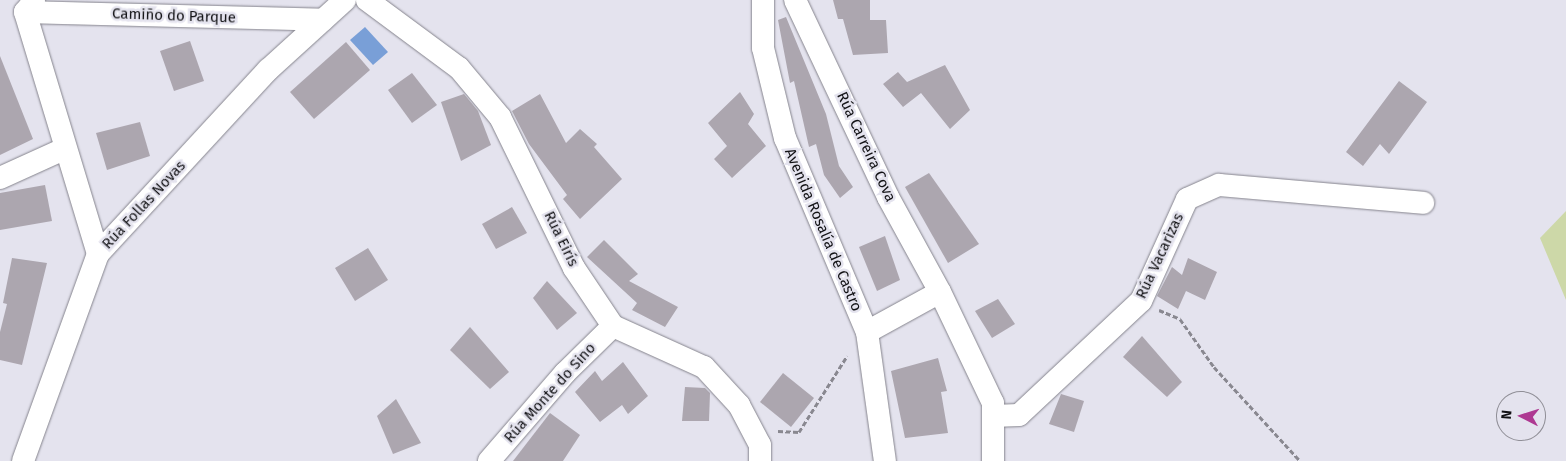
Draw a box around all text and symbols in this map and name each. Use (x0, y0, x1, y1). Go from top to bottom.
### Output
street label: Camiño do Parque (112, 5, 236, 27)
street label: Rúa Carreira Cova (833, 89, 899, 205)
street label: Avenida Rosalía de Castro (780, 146, 866, 314)
street label: Rúa Follas Novas (98, 157, 190, 253)
street label: Rúa Eirís (540, 208, 582, 270)
street label: Rúa Vacarizas (1132, 210, 1188, 302)
street label: Rúa Monte do Sino (500, 339, 600, 447)
north arrow (1496, 391, 1546, 441)
text: N (1498, 409, 1515, 420)

